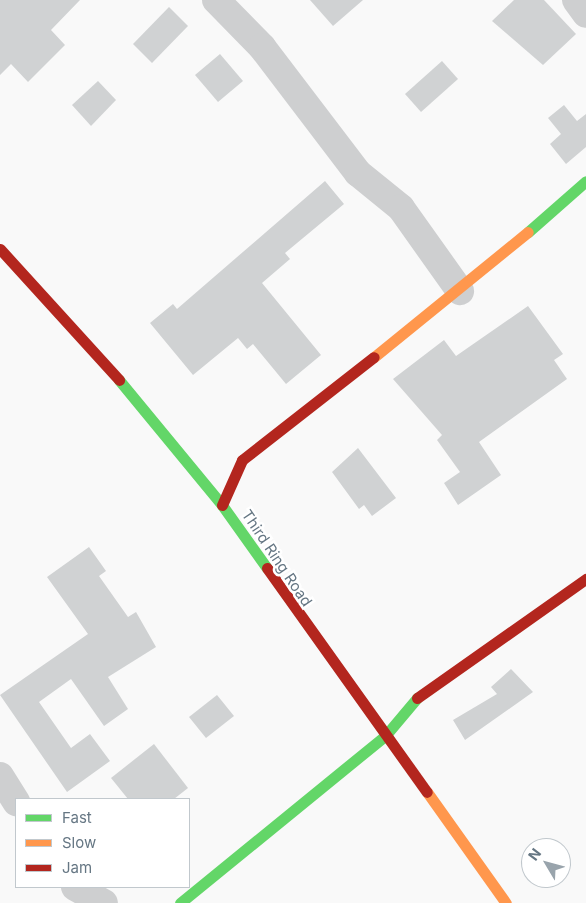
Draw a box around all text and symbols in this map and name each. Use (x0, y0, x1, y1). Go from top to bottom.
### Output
street label: Third Ring Road (238, 506, 316, 610)
legend (15, 798, 190, 888)
text: Fast (62, 808, 92, 827)
text: Slow (62, 833, 96, 852)
north arrow (521, 838, 571, 888)
text: N (524, 845, 544, 864)
text: Jam (62, 858, 92, 877)

